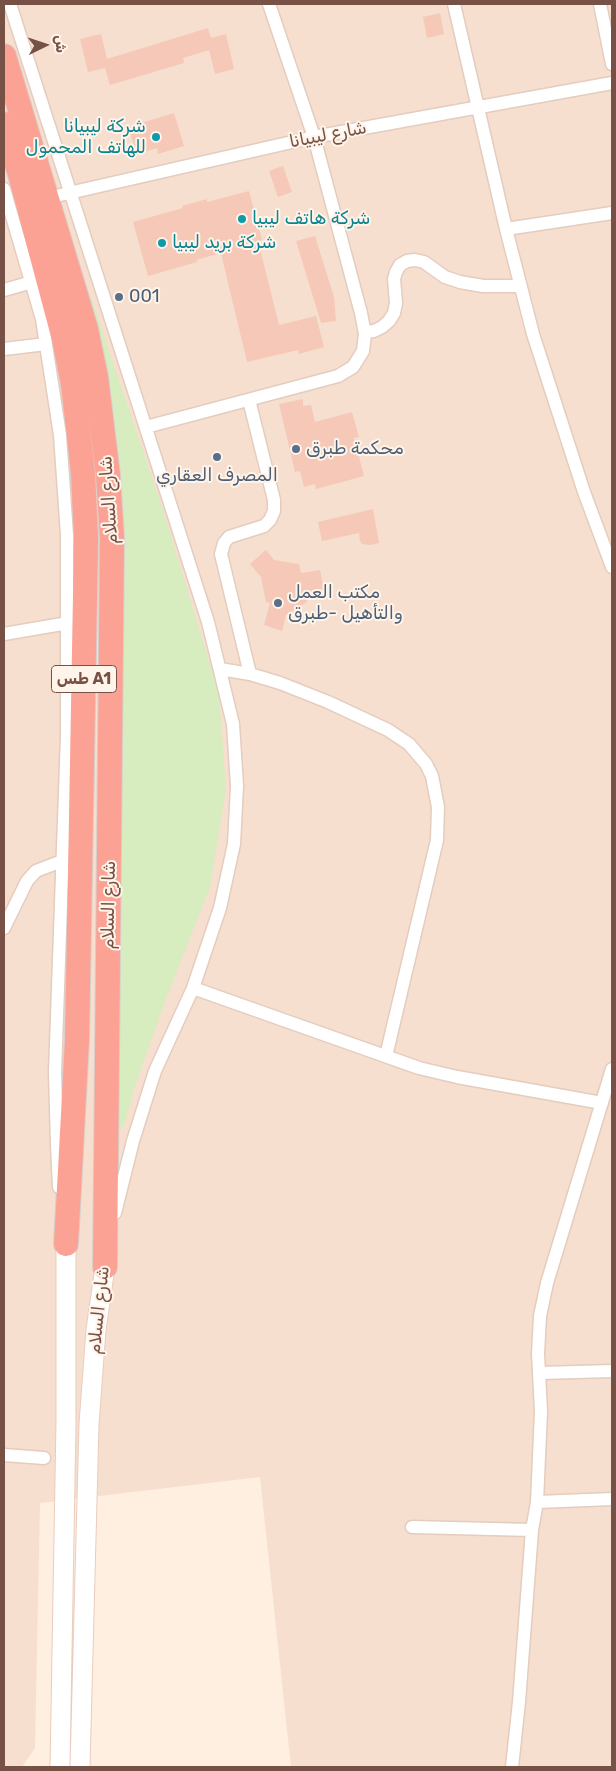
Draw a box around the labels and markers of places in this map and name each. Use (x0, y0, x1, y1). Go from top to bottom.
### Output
place label: شركة ليبيانا للهاتف المحمول (26, 116, 146, 158)
marker: شركة ليبيانا للهاتف المحمول (150, 131, 162, 143)
place label: شركة هاتف ليبيا (252, 208, 370, 230)
marker: شركة هاتف ليبيا (236, 213, 248, 225)
place label: شركة بريد ليبيا (172, 232, 276, 254)
marker: شركة بريد ليبيا (156, 237, 168, 249)
place label: 001 (129, 286, 160, 308)
marker: 001 (113, 291, 125, 303)
place label: محكمة طبرق (306, 438, 404, 460)
marker: محكمة طبرق (290, 443, 302, 455)
marker: المصرف العقاري (211, 451, 223, 463)
place label: المصرف العقاري (156, 465, 278, 487)
place label: مكتب العمل والتأهيل -طبرق (288, 582, 403, 624)
marker: مكتب العمل والتأهيل -طبرق (272, 597, 284, 609)

